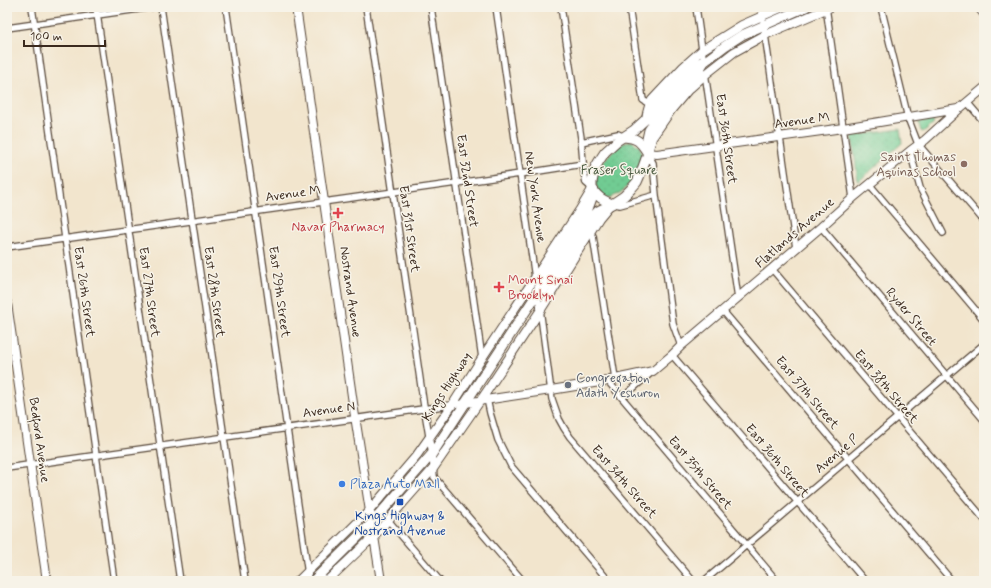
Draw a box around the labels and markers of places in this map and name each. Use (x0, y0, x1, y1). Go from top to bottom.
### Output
place label: Saint Thomas Aquinas School (877, 149, 956, 181)
marker: Saint Thomas Aquinas School (959, 159, 969, 169)
marker: Navar Pharmacy (333, 208, 343, 218)
place label: Navar Pharmacy (291, 219, 385, 236)
place label: Mount Sinai Brooklyn (508, 272, 573, 304)
marker: Mount Sinai Brooklyn (493, 281, 505, 293)
place label: Congregation Adath Yeshuron (576, 370, 660, 402)
marker: Congregation Adath Yeshuron (563, 380, 573, 390)
place label: Plaza Auto Mall (350, 476, 440, 493)
marker: Plaza Auto Mall (337, 479, 347, 489)
marker: Kings Highway & Nostrand Avenue (395, 497, 405, 507)
place label: Kings Highway & Nostrand Avenue (354, 508, 446, 540)

